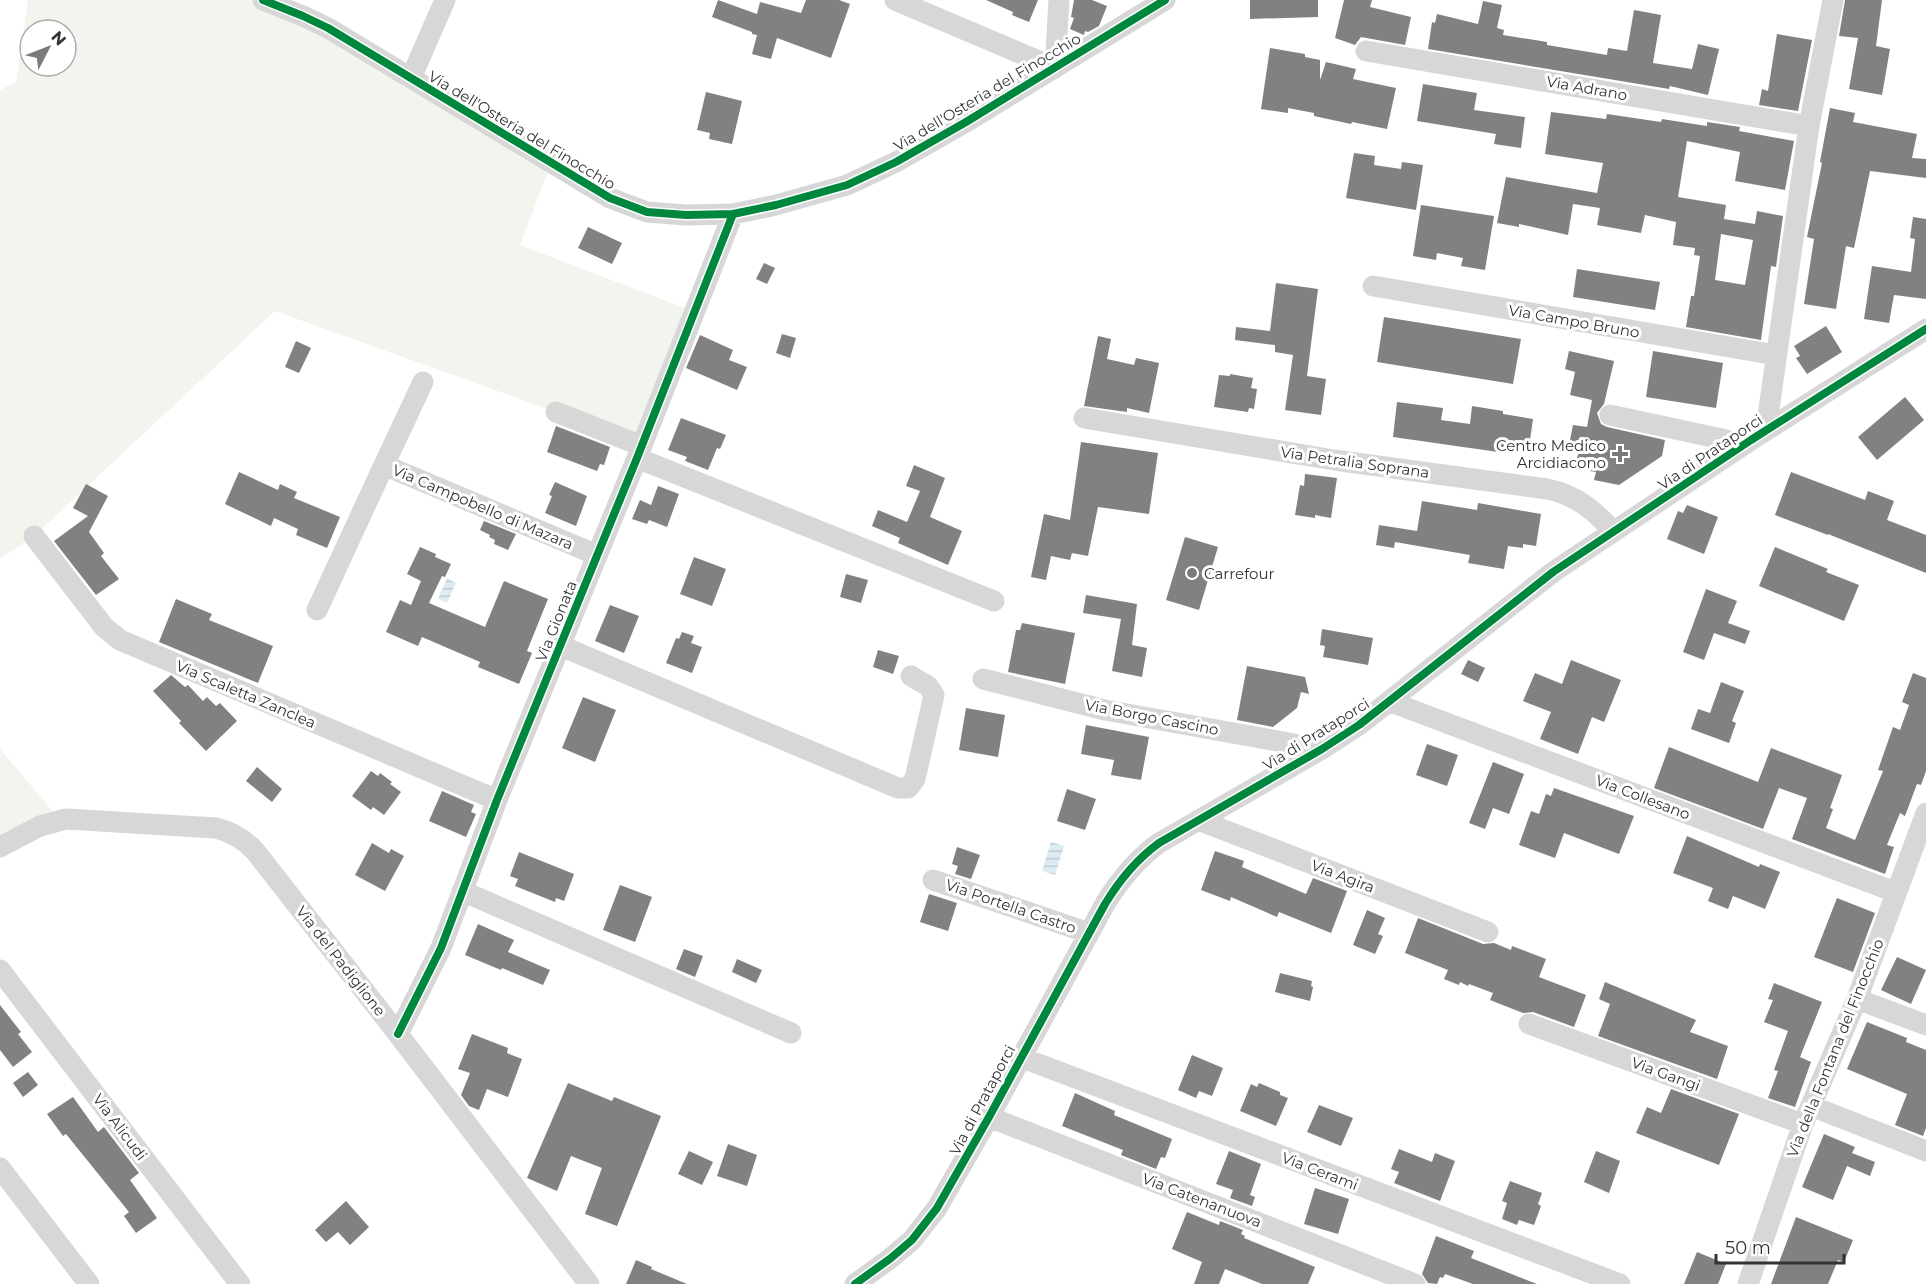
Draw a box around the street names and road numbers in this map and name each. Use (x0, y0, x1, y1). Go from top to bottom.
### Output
street label: Via dell'Osteria del Finocchio (890, 28, 1084, 156)
street label: Via dell'Osteria del Finocchio (425, 66, 619, 194)
street label: Via Adrano (1545, 72, 1629, 104)
street label: Via Campo Bruno (1507, 300, 1641, 342)
street label: Via di Prataporci (1654, 410, 1766, 494)
street label: Via Petralia Soprana (1279, 442, 1431, 482)
street label: Via Campobello di Mazara (390, 460, 576, 554)
street label: Via Gionata (531, 578, 581, 664)
street label: Via Scaletta Zanclea (173, 656, 319, 732)
street label: Via di Prataporci (1259, 694, 1373, 774)
street label: Via Borgo Cascino (1084, 695, 1220, 739)
street label: Via Collesano (1593, 770, 1693, 824)
street label: Via Agira (1309, 855, 1377, 897)
street label: Via Portella Castro (943, 875, 1079, 937)
street label: Via del Padiglione (292, 902, 390, 1020)
street label: Via della Fontana del Finocchio (1782, 936, 1888, 1160)
street label: Via di Prataporci (945, 1042, 1019, 1158)
street label: Via Gangi (1629, 1053, 1703, 1095)
street label: Via Alicudi (89, 1090, 151, 1164)
street label: Via Cerami (1279, 1148, 1361, 1194)
street label: Via Catenanuova (1140, 1168, 1264, 1232)

